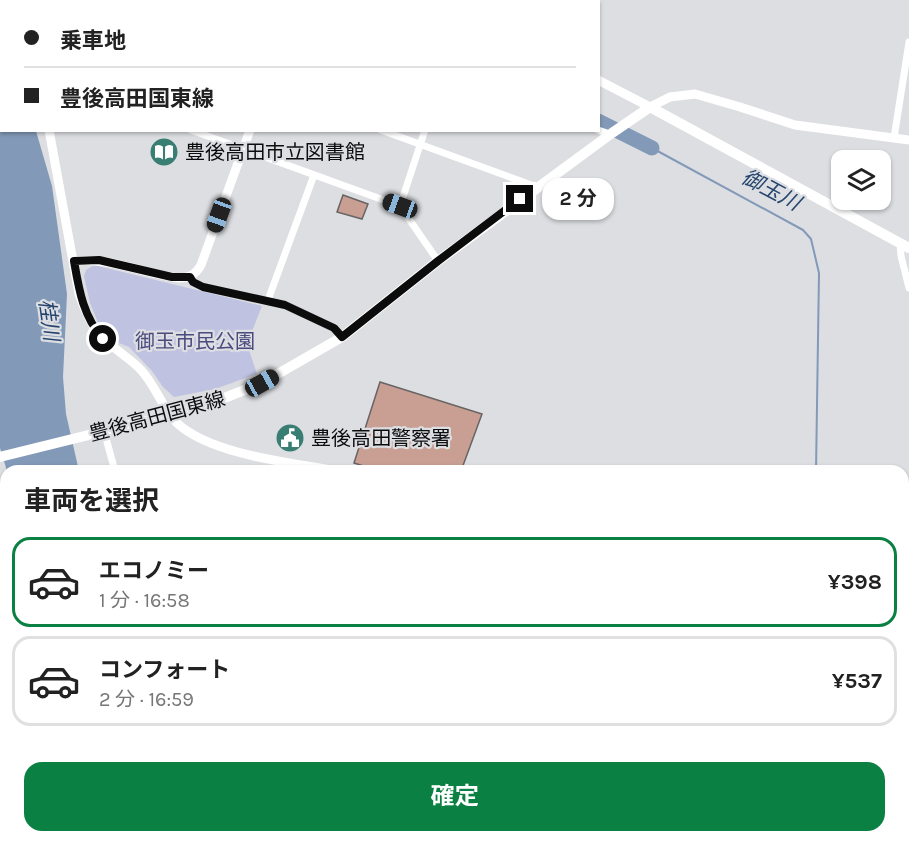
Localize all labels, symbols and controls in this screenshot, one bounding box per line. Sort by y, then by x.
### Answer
text: 乗車地 [60,28,126,54]
text: 豊後高田国東線 [60,86,214,112]
library icon: 豊後高田市立図書館 [148,136,180,168]
place label: 豊後高田市立図書館 [185,141,365,164]
map controls [831,150,891,210]
button: layers [831,150,891,210]
water label: 御玉川 [738,165,806,216]
callout: 2 分 [541,178,613,220]
route end [506,185,533,212]
text: 2 分 [559,187,597,210]
car [380,191,420,221]
car [204,195,234,235]
water label: 桂川 [34,298,64,344]
route start [89,325,116,352]
park label: 御玉市民公園 [135,330,255,353]
car [242,366,282,400]
street label: 豊後高田国東線 [87,387,228,446]
public building icon: 豊後高田警察署 [274,422,306,454]
place label: 豊後高田警察署 [311,427,451,450]
text: 車両を選択 [24,485,159,517]
icon: car [27,555,81,609]
text: エコノミー [99,558,209,584]
text: ¥398 [828,569,882,595]
text: 1 分 · 16:58 [99,589,190,612]
icon: car [27,654,81,708]
text: コンフォート [99,657,230,683]
text: ¥537 [832,668,882,694]
text: 2 分 · 16:59 [99,688,194,711]
button: 確定 [24,762,885,831]

